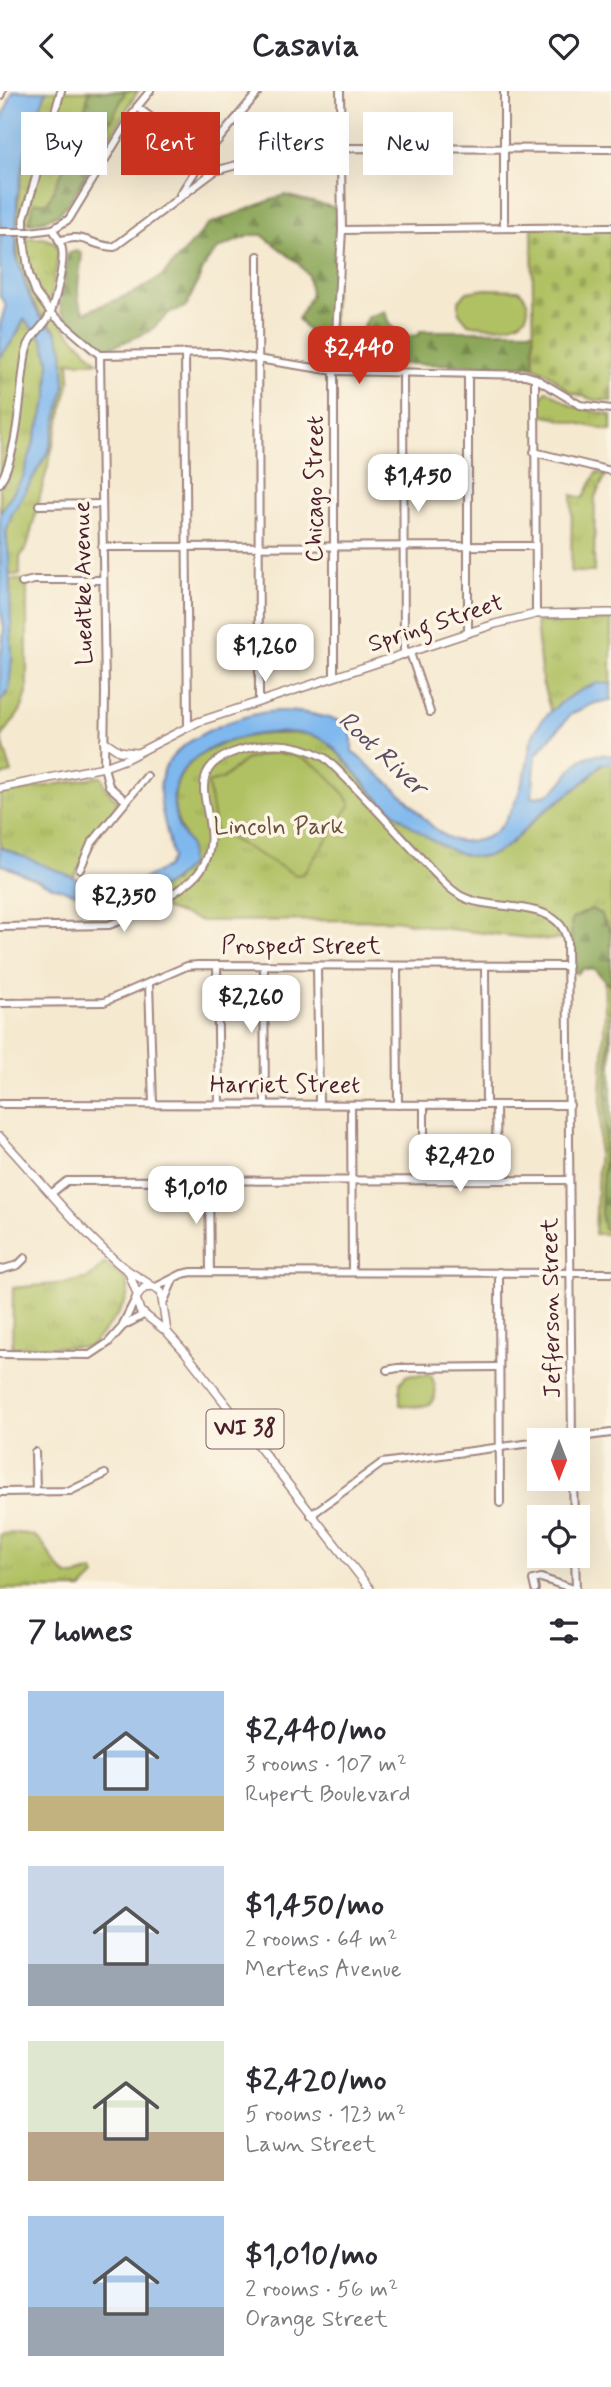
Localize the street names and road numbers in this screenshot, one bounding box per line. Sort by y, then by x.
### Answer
street label: Chicago Street [300,416,331,562]
street label: Luedtke Avenue [67,500,101,665]
street label: Spring Street [365,588,508,663]
street label: Prospect Street [221,931,381,962]
street label: Harriet Street [210,1070,360,1101]
street label: Jefferson Street [535,1217,569,1399]
road number: WI 38 [206,1409,284,1449]

